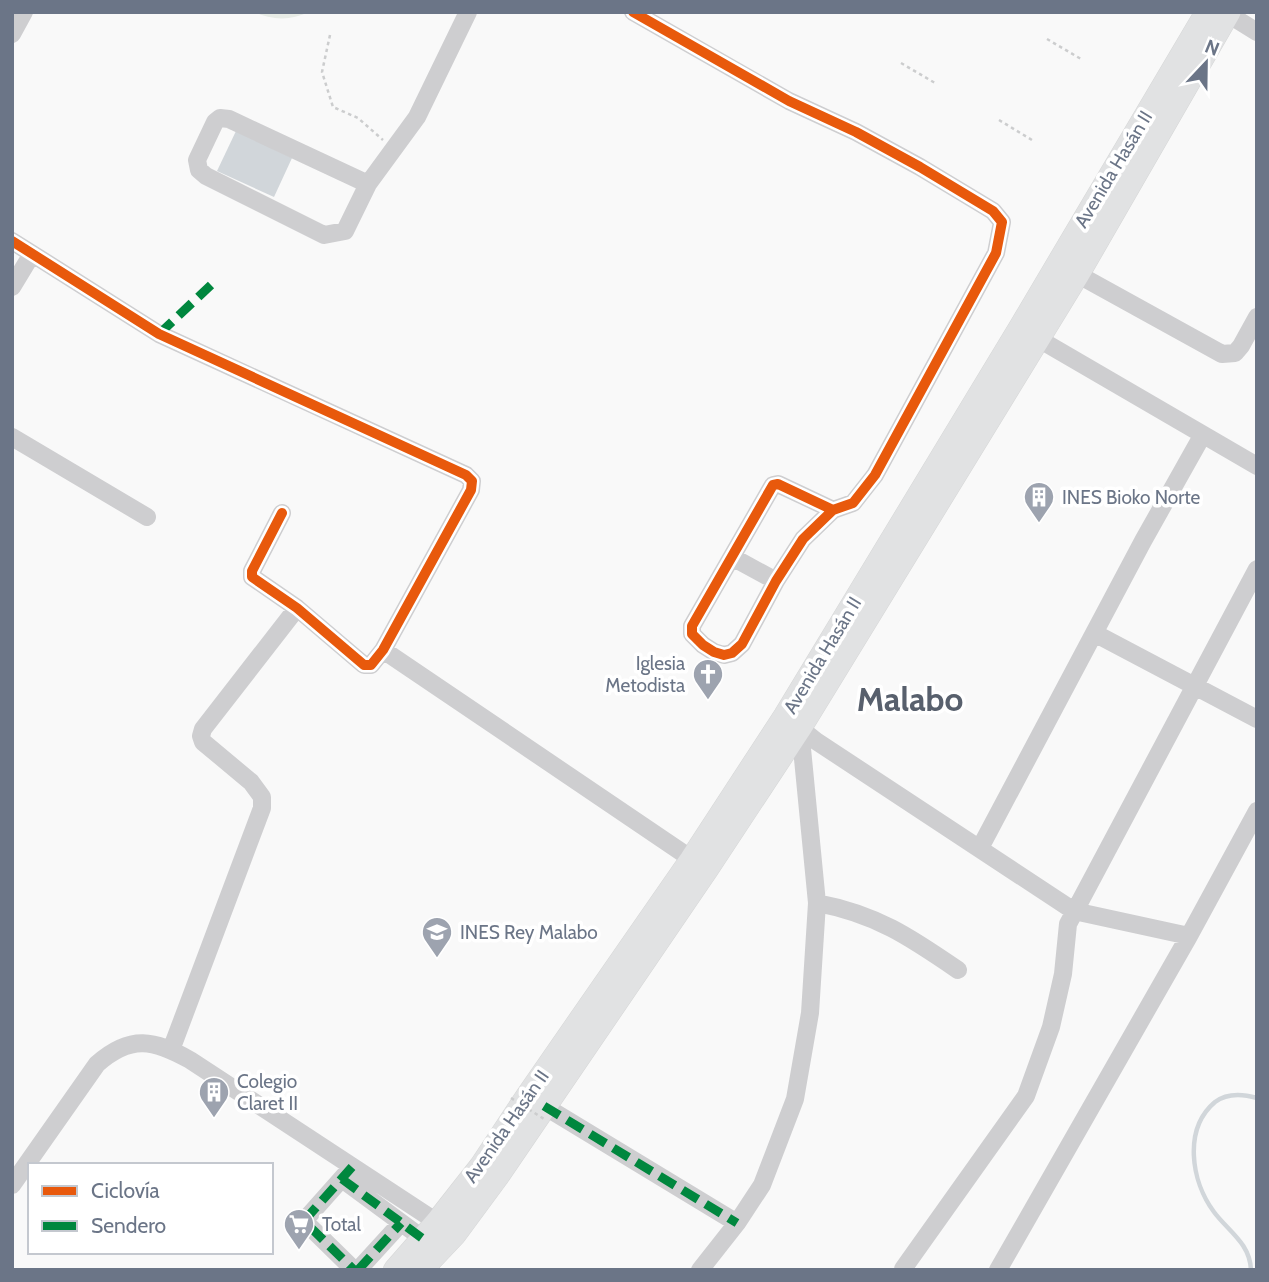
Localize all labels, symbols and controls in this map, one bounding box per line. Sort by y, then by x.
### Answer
north arrow [1171,28,1241,98]
text: N [1202,35,1223,61]
street label: Avenida Hasán II [1069,107,1157,232]
building icon: INES Bioko Norte [1022,480,1056,524]
place label: INES Bioko Norte [1062,486,1201,509]
street label: Avenida Hasán II [778,593,866,718]
place label: Iglesia Metodista [605,652,685,697]
church icon: Iglesia Metodista [691,657,725,701]
district label: Malabo [857,679,963,719]
school or university icon: INES Rey Malabo [420,915,454,959]
place label: INES Rey Malabo [460,921,598,944]
street label: Avenida Hasán II [459,1065,554,1187]
place label: Colegio Claret II [237,1070,298,1115]
building icon: Colegio Claret II [197,1075,231,1119]
legend [28,1163,273,1254]
text: Ciclovía [91,1178,160,1203]
supermarket icon: Total [282,1207,316,1251]
text: Sendero [91,1213,166,1238]
place label: Total [322,1213,361,1236]

